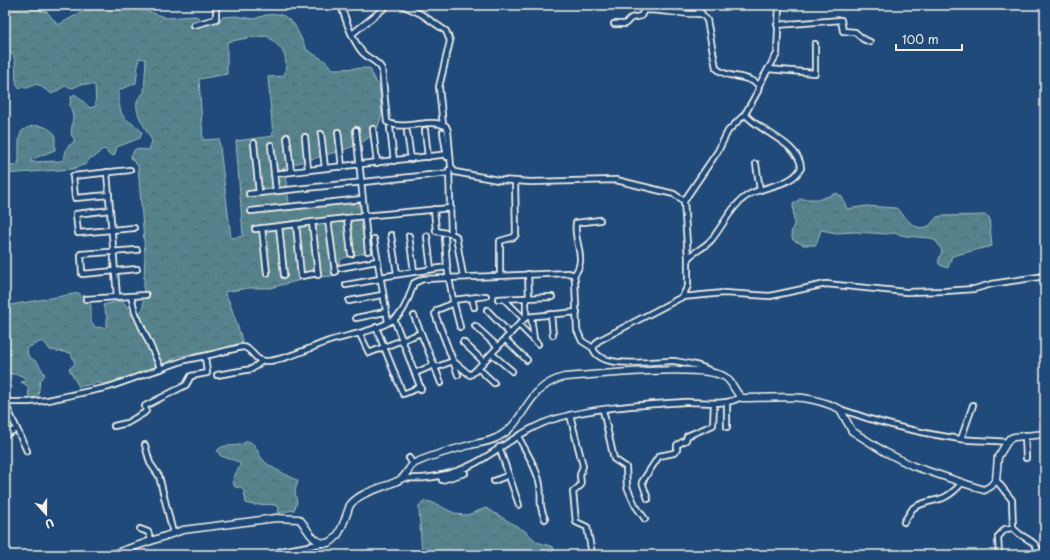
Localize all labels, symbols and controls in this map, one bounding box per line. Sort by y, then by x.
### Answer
scale bar [896,26,962,52]
text: 100 m [902,30,939,48]
north arrow [26,494,66,534]
text: U [43,514,57,533]

